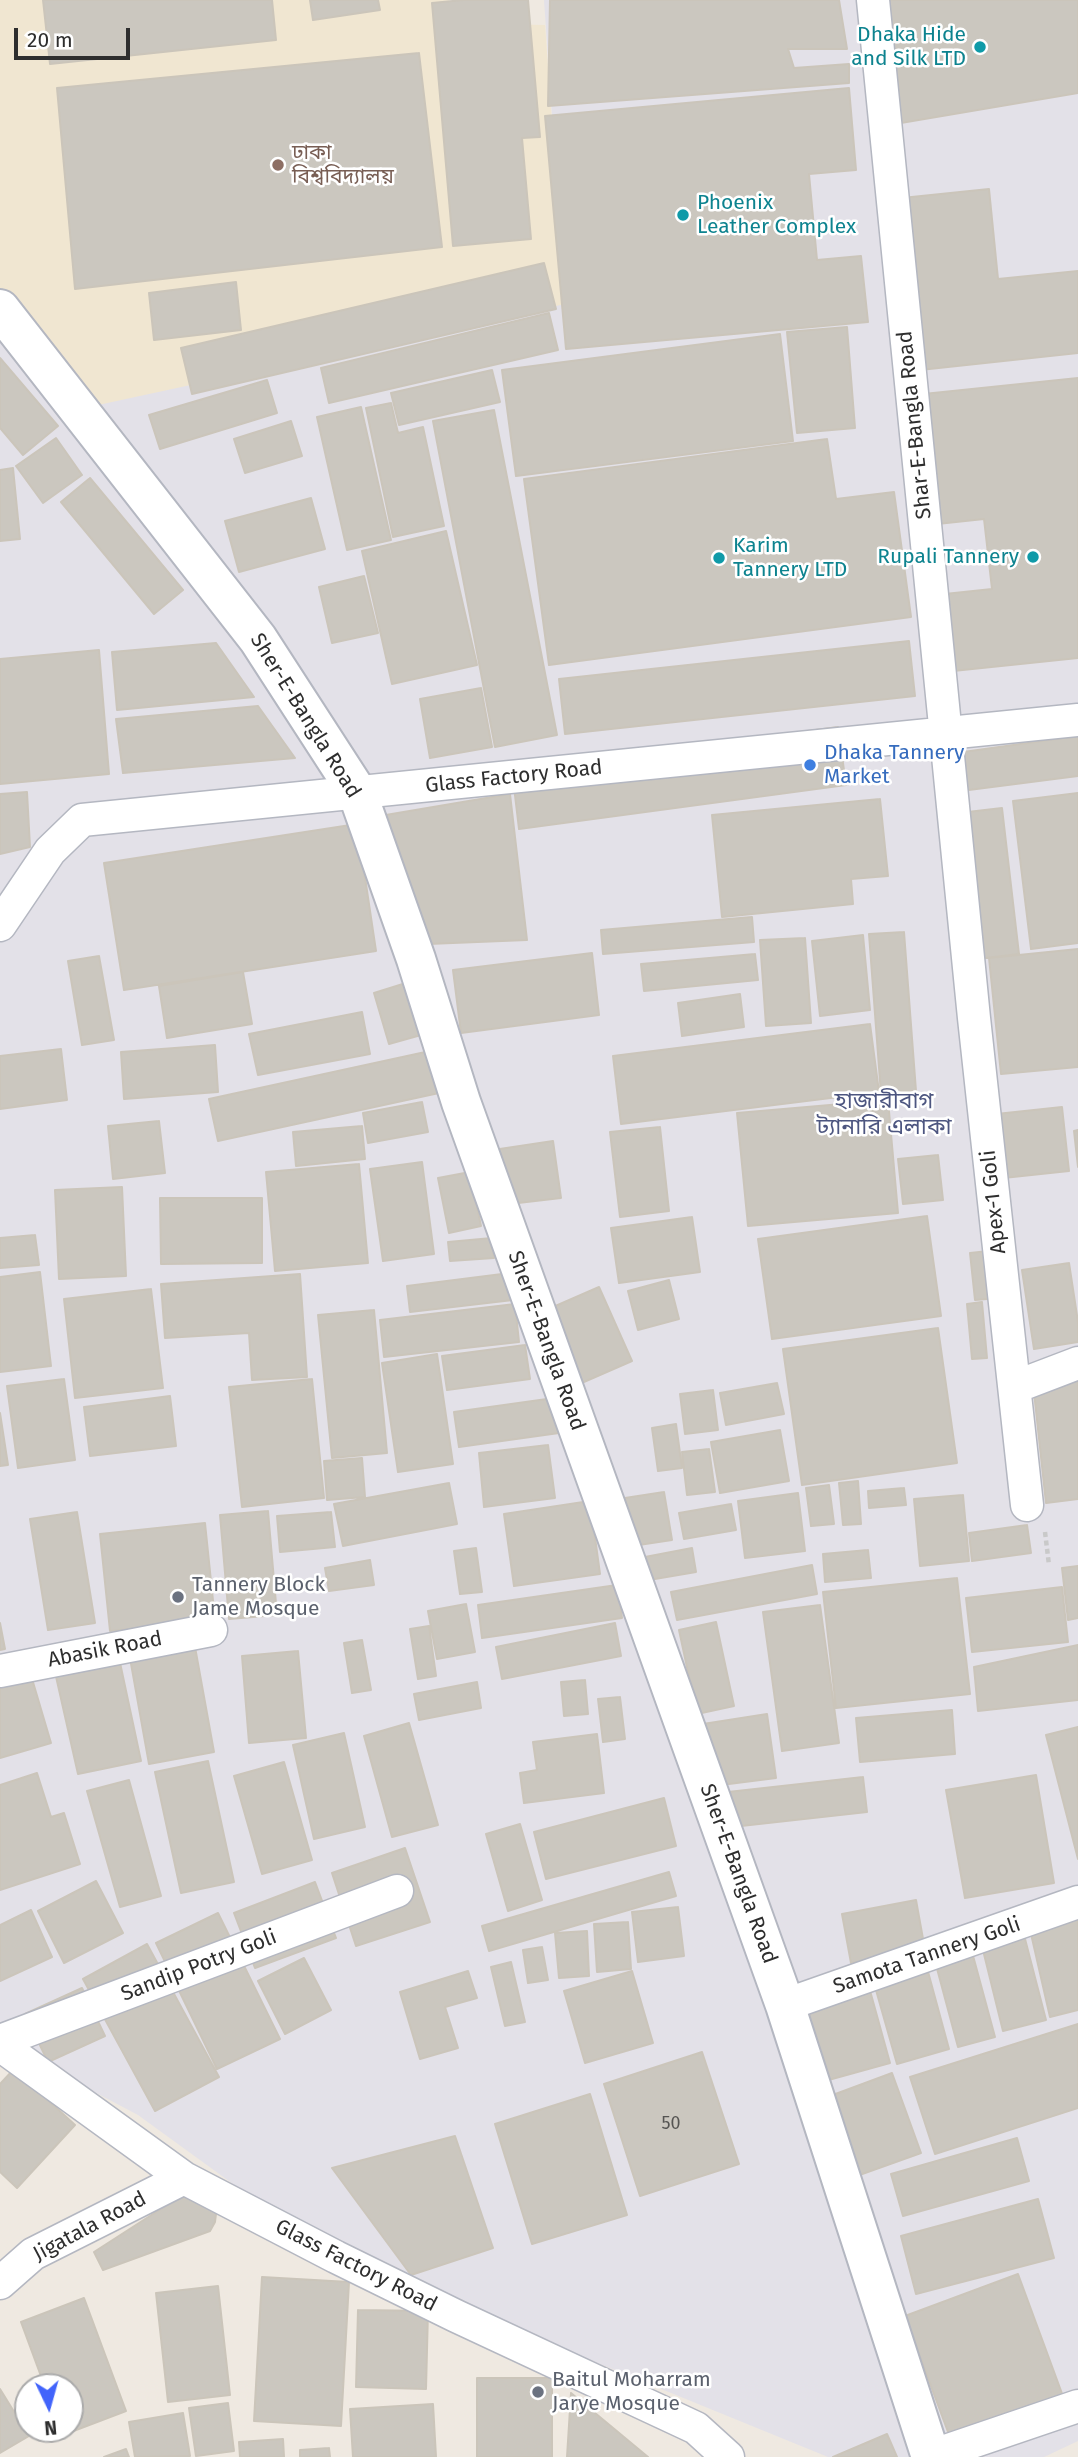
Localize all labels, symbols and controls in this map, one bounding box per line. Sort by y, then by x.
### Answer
scale bar [18,14,133,58]
place label: Dhaka Hide and Silk LTD [851,22,966,72]
text: 20 m [27,27,73,53]
marker: Dhaka Hide and Silk LTD [972,39,988,55]
place label: ঢাকা বিশ্ববিদ্যালয় [292,140,394,190]
marker: ঢাকা বিশ্ববিদ্যালয় [270,157,286,173]
place label: Phoenix Leather Complex [697,190,856,240]
marker: Phoenix Leather Complex [675,207,691,223]
street label: Shar-E-Bangla Road [893,330,937,520]
place label: Karim Tannery LTD [733,533,847,583]
place label: Rupali Tannery [877,544,1019,570]
marker: Rupali Tannery [1025,549,1041,565]
marker: Karim Tannery LTD [711,550,727,566]
street label: Sher-E-Bangla Road [244,629,366,803]
place label: Dhaka Tannery Market [824,740,964,790]
street label: Glass Factory Road [424,755,604,799]
marker: Dhaka Tannery Market [802,757,818,773]
district label: হাজারীবাগ ট্যানারি এলাকা [816,1088,952,1142]
street label: Apex-1 Goli [976,1149,1012,1255]
street label: Sher-E-Bangla Road [502,1248,590,1434]
place label: Tannery Block Jame Mosque [192,1572,325,1622]
marker: Tannery Block Jame Mosque [170,1589,186,1605]
street label: Abasik Road [46,1627,164,1673]
street label: Sher-E-Bangla Road [694,1781,782,1967]
street label: Samota Tannery Goli [830,1912,1024,2000]
street label: Sandip Potry Goli [118,1925,280,2007]
house number: 50 [661,2113,681,2135]
street label: Jigatala Road [29,2187,151,2267]
street label: Glass Factory Road [271,2214,441,2318]
place label: Baitul Moharram Jarye Mosque [552,2367,711,2417]
north arrow [14,2373,84,2443]
marker: Baitul Moharram Jarye Mosque [530,2384,546,2400]
text: N [43,2415,58,2439]

